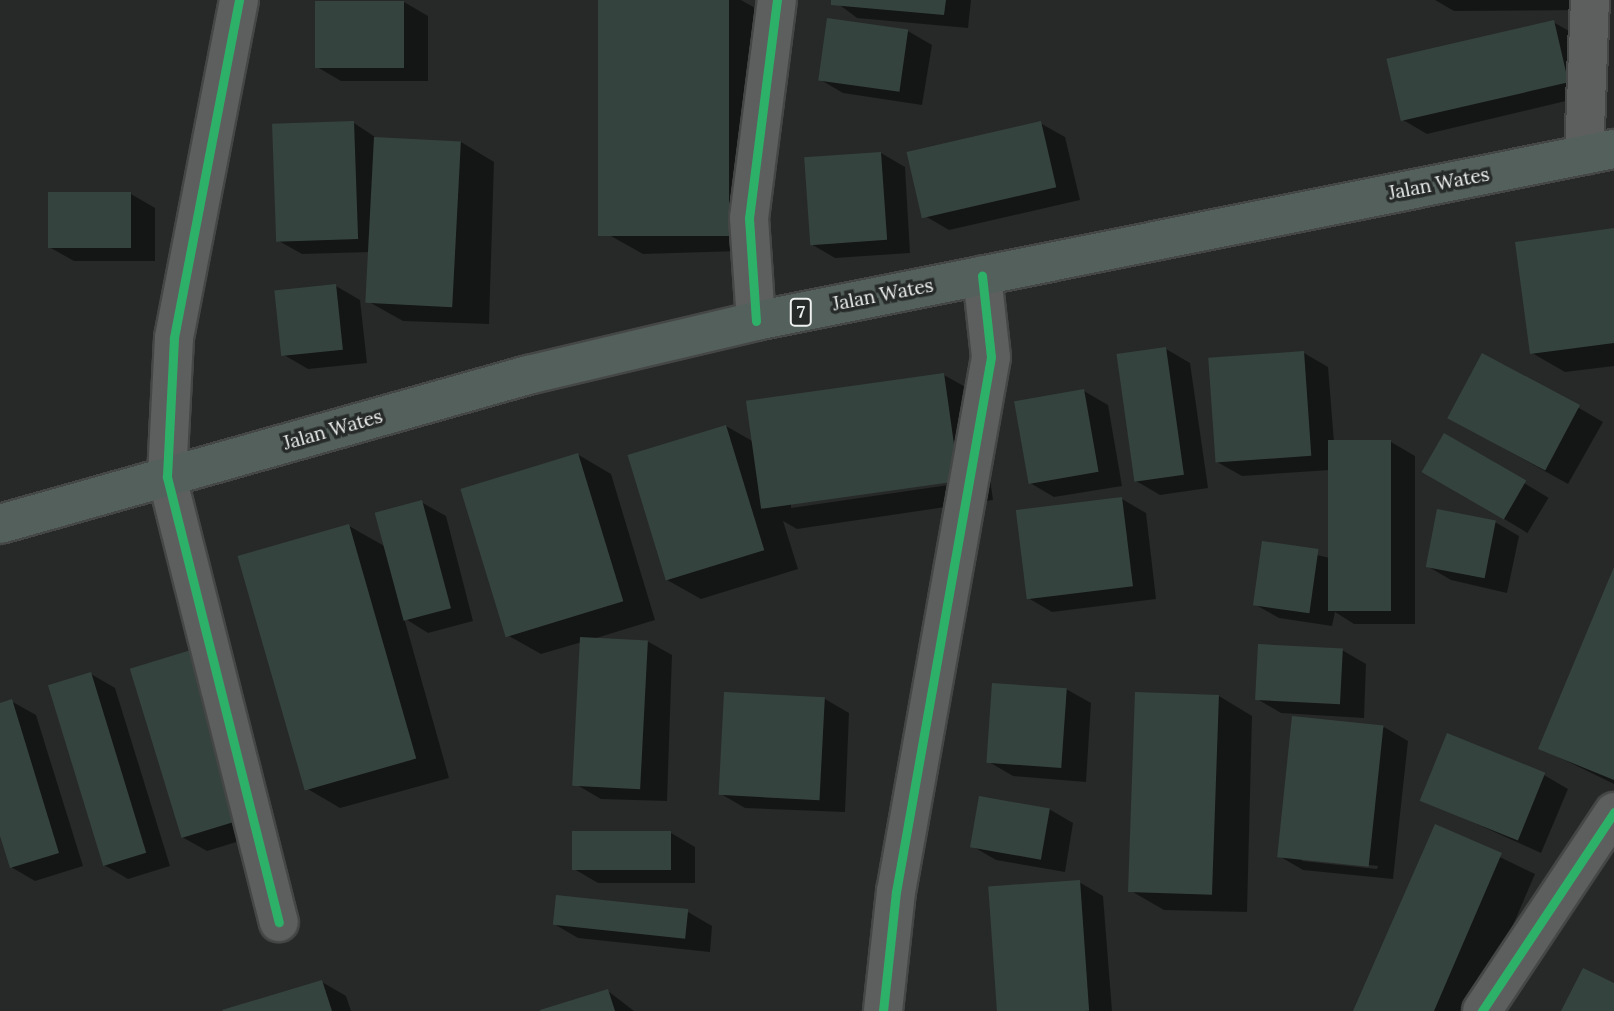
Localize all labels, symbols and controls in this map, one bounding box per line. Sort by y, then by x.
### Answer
street label: Jalan Wates [1387,163,1491,205]
street label: Jalan Wates [831,274,935,316]
road number: 7 [789,298,813,326]
street label: Jalan Wates [281,405,385,455]

